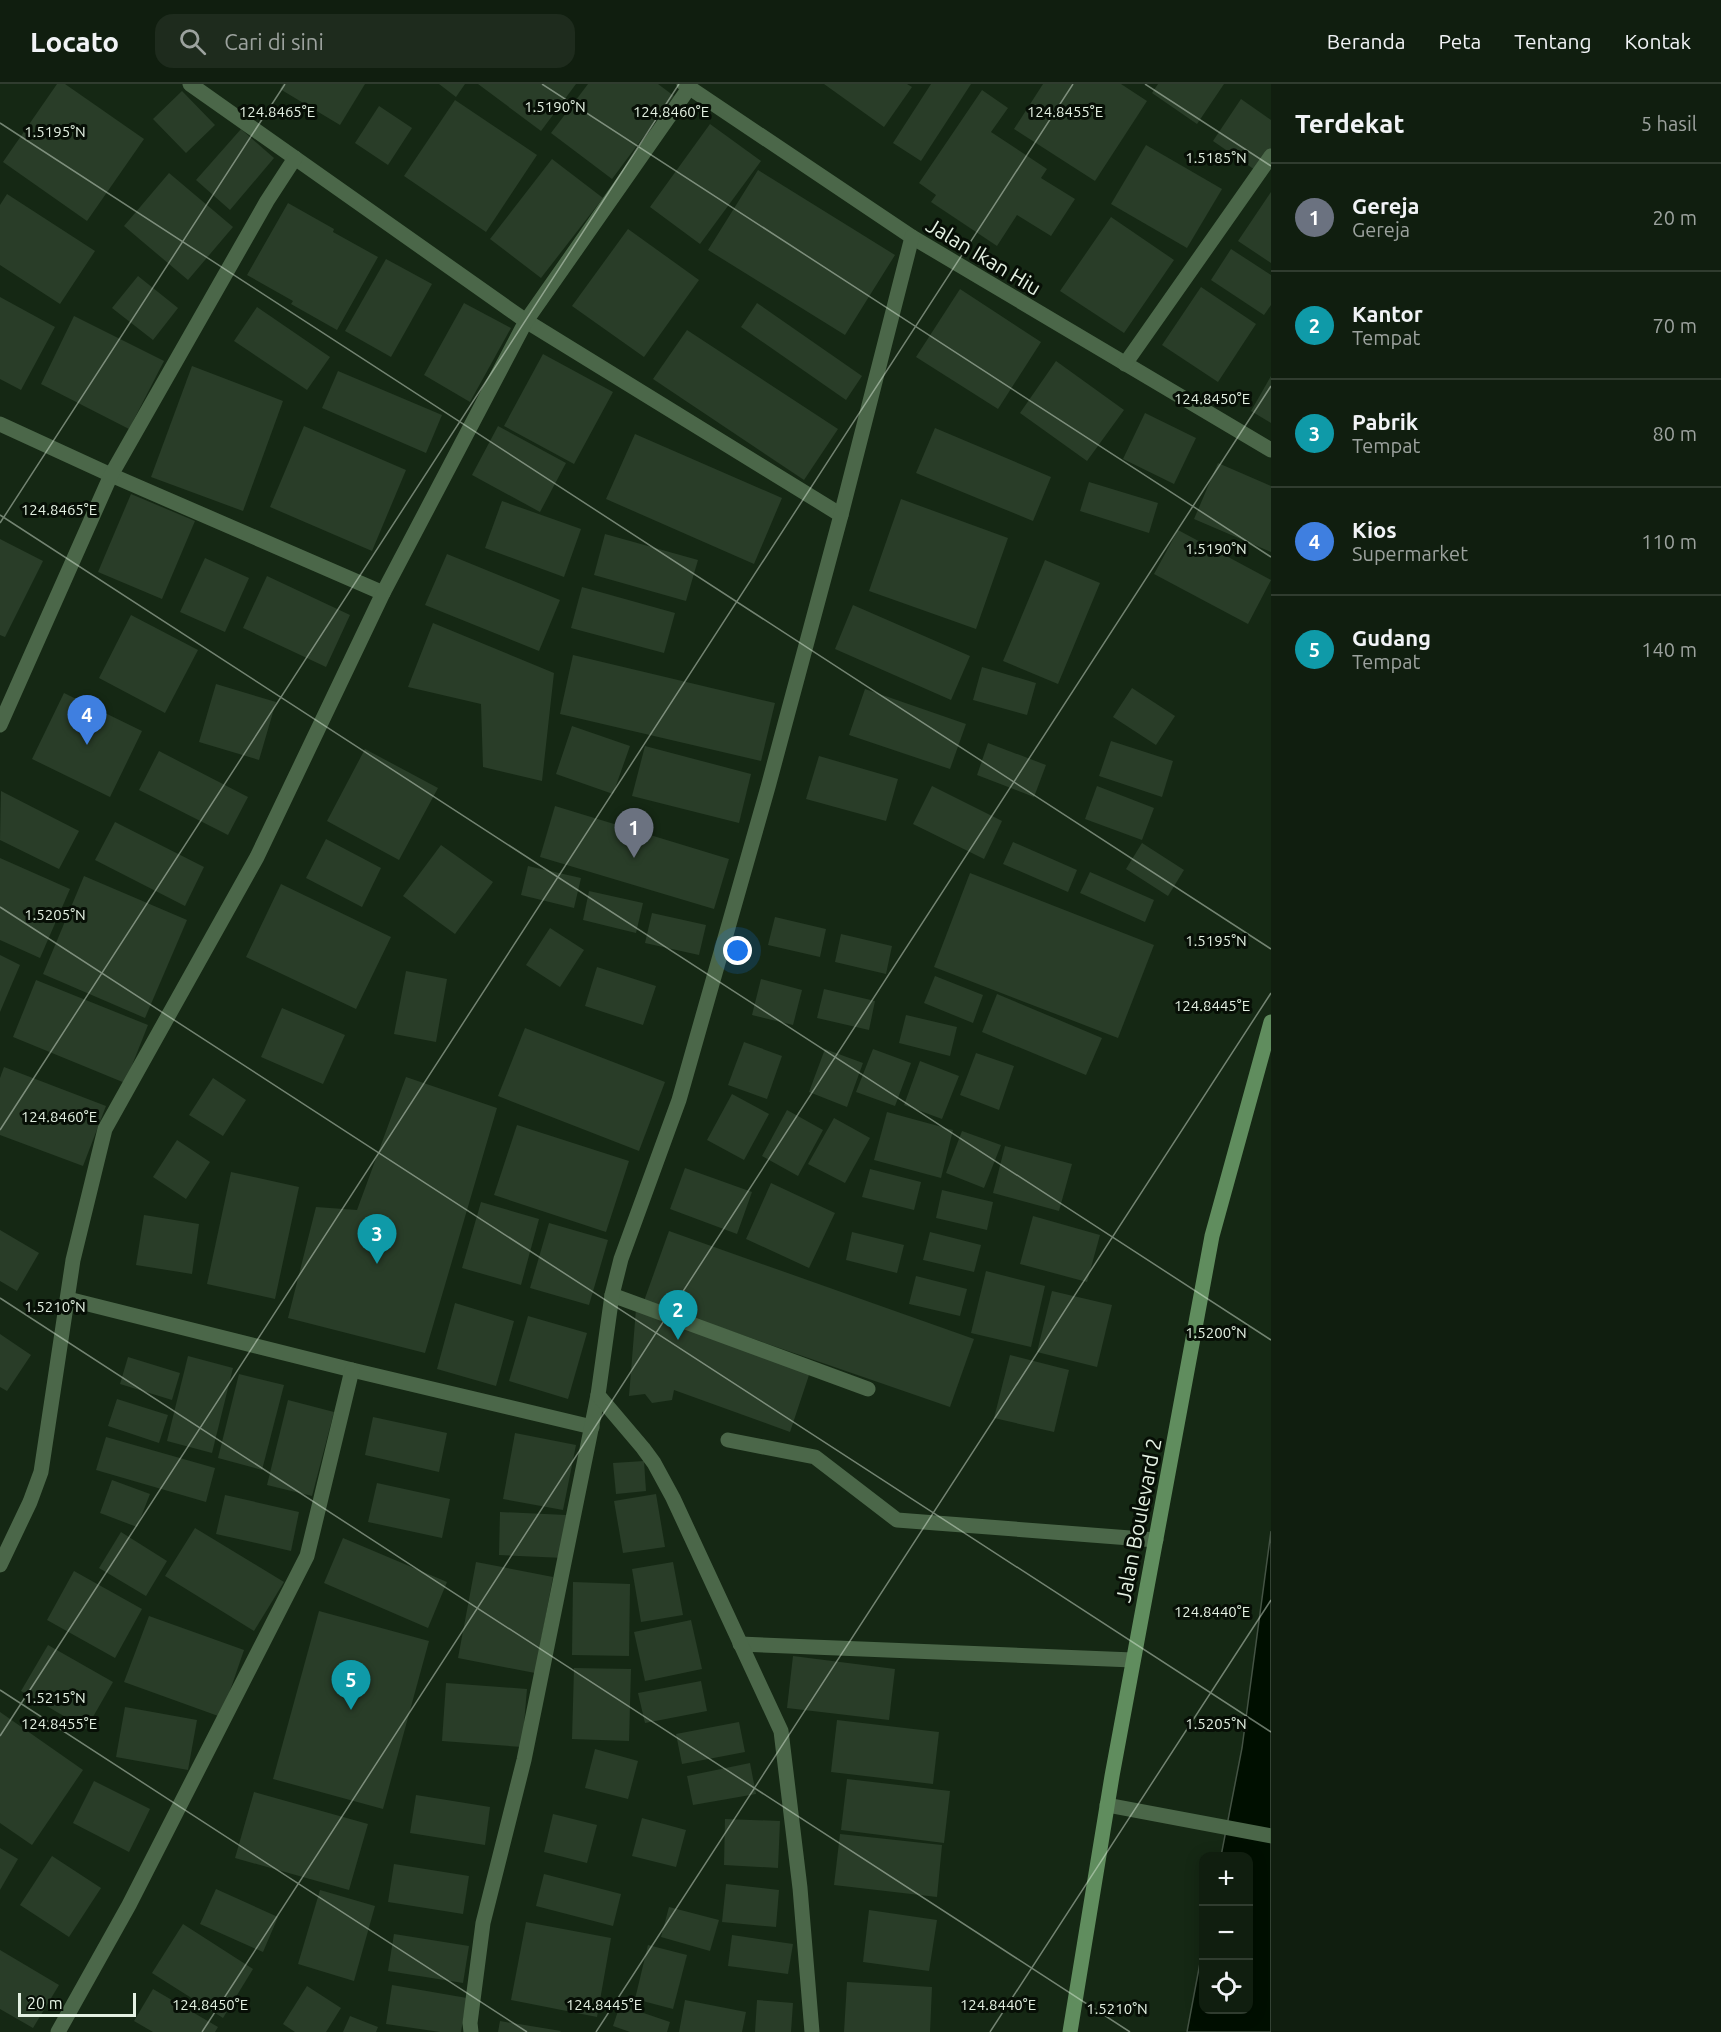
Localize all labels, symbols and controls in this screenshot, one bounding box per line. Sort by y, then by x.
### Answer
search box [155,14,575,68]
icon: search [176,25,209,58]
text: Locato [30,26,119,57]
text: Cari di sini [224,29,324,54]
text: Beranda [1327,29,1406,53]
text: Peta [1439,29,1481,53]
text: Tentang [1514,29,1592,53]
text: Kontak [1625,29,1691,53]
text: 1.5190°N [524,98,586,115]
text: 124.8465°E [239,103,315,120]
text: 124.8460°E [633,103,709,120]
text: 124.8455°E [1027,103,1103,120]
text: Terdekat [1295,109,1405,138]
text: 5 hasil [1641,112,1697,135]
text: 1.5195°N [24,123,86,140]
text: 1.5185°N [1185,149,1247,166]
text: Gereja [1352,193,1420,218]
text: 1 [1309,206,1320,229]
text: 20 m [1653,206,1697,229]
street label: Jalan Ikan Hiu [922,212,1046,300]
text: Gereja [1352,218,1410,241]
text: Kantor [1352,301,1423,326]
text: 2 [1309,314,1320,337]
text: 70 m [1653,314,1697,337]
text: Tempat [1352,326,1420,349]
text: 124.8450°E [1174,390,1250,407]
text: Pabrik [1352,409,1418,434]
text: 3 [1309,422,1320,445]
text: 80 m [1653,422,1697,445]
text: Tempat [1352,434,1420,457]
text: 124.8465°E [21,501,97,518]
text: Kios [1352,517,1397,542]
text: 4 [1309,530,1320,553]
text: 110 m [1641,530,1697,553]
text: 1.5190°N [1185,540,1247,557]
text: Supermarket [1352,542,1468,565]
text: Gudang [1352,625,1431,650]
text: 5 [1309,638,1320,661]
text: 140 m [1641,638,1697,661]
text: Tempat [1352,650,1420,673]
pin: 4 [68,696,106,745]
pin: 1 [614,808,654,858]
text: 1.5205°N [24,906,86,923]
text: 1.5195°N [1185,932,1247,949]
your location [723,936,752,965]
text: 124.8445°E [1174,997,1250,1014]
text: 124.8460°E [21,1108,97,1125]
pin: 3 [358,1214,397,1264]
pin: 2 [658,1290,698,1340]
text: 1.5210°N [24,1298,86,1315]
text: 1.5200°N [1185,1324,1247,1341]
street label: Jalan Boulevard 2 [1110,1436,1166,1604]
text: 124.8440°E [1174,1603,1250,1620]
pin: 5 [332,1660,370,1710]
text: 1.5215°N [24,1689,86,1706]
text: 124.8455°E [21,1715,97,1732]
text: 1.5205°N [1185,1715,1247,1732]
map controls [1199,1852,1253,2014]
button: + [1199,1852,1253,1906]
button: − [1199,1906,1253,1960]
button: locate [1199,1960,1253,2014]
scale bar [18,1990,136,2018]
text: 20 m [27,1994,63,2012]
text: 124.8450°E [172,1996,248,2013]
text: 124.8445°E [566,1996,642,2013]
text: 124.8440°E [960,1996,1036,2013]
text: 1.5210°N [1086,2000,1148,2017]

